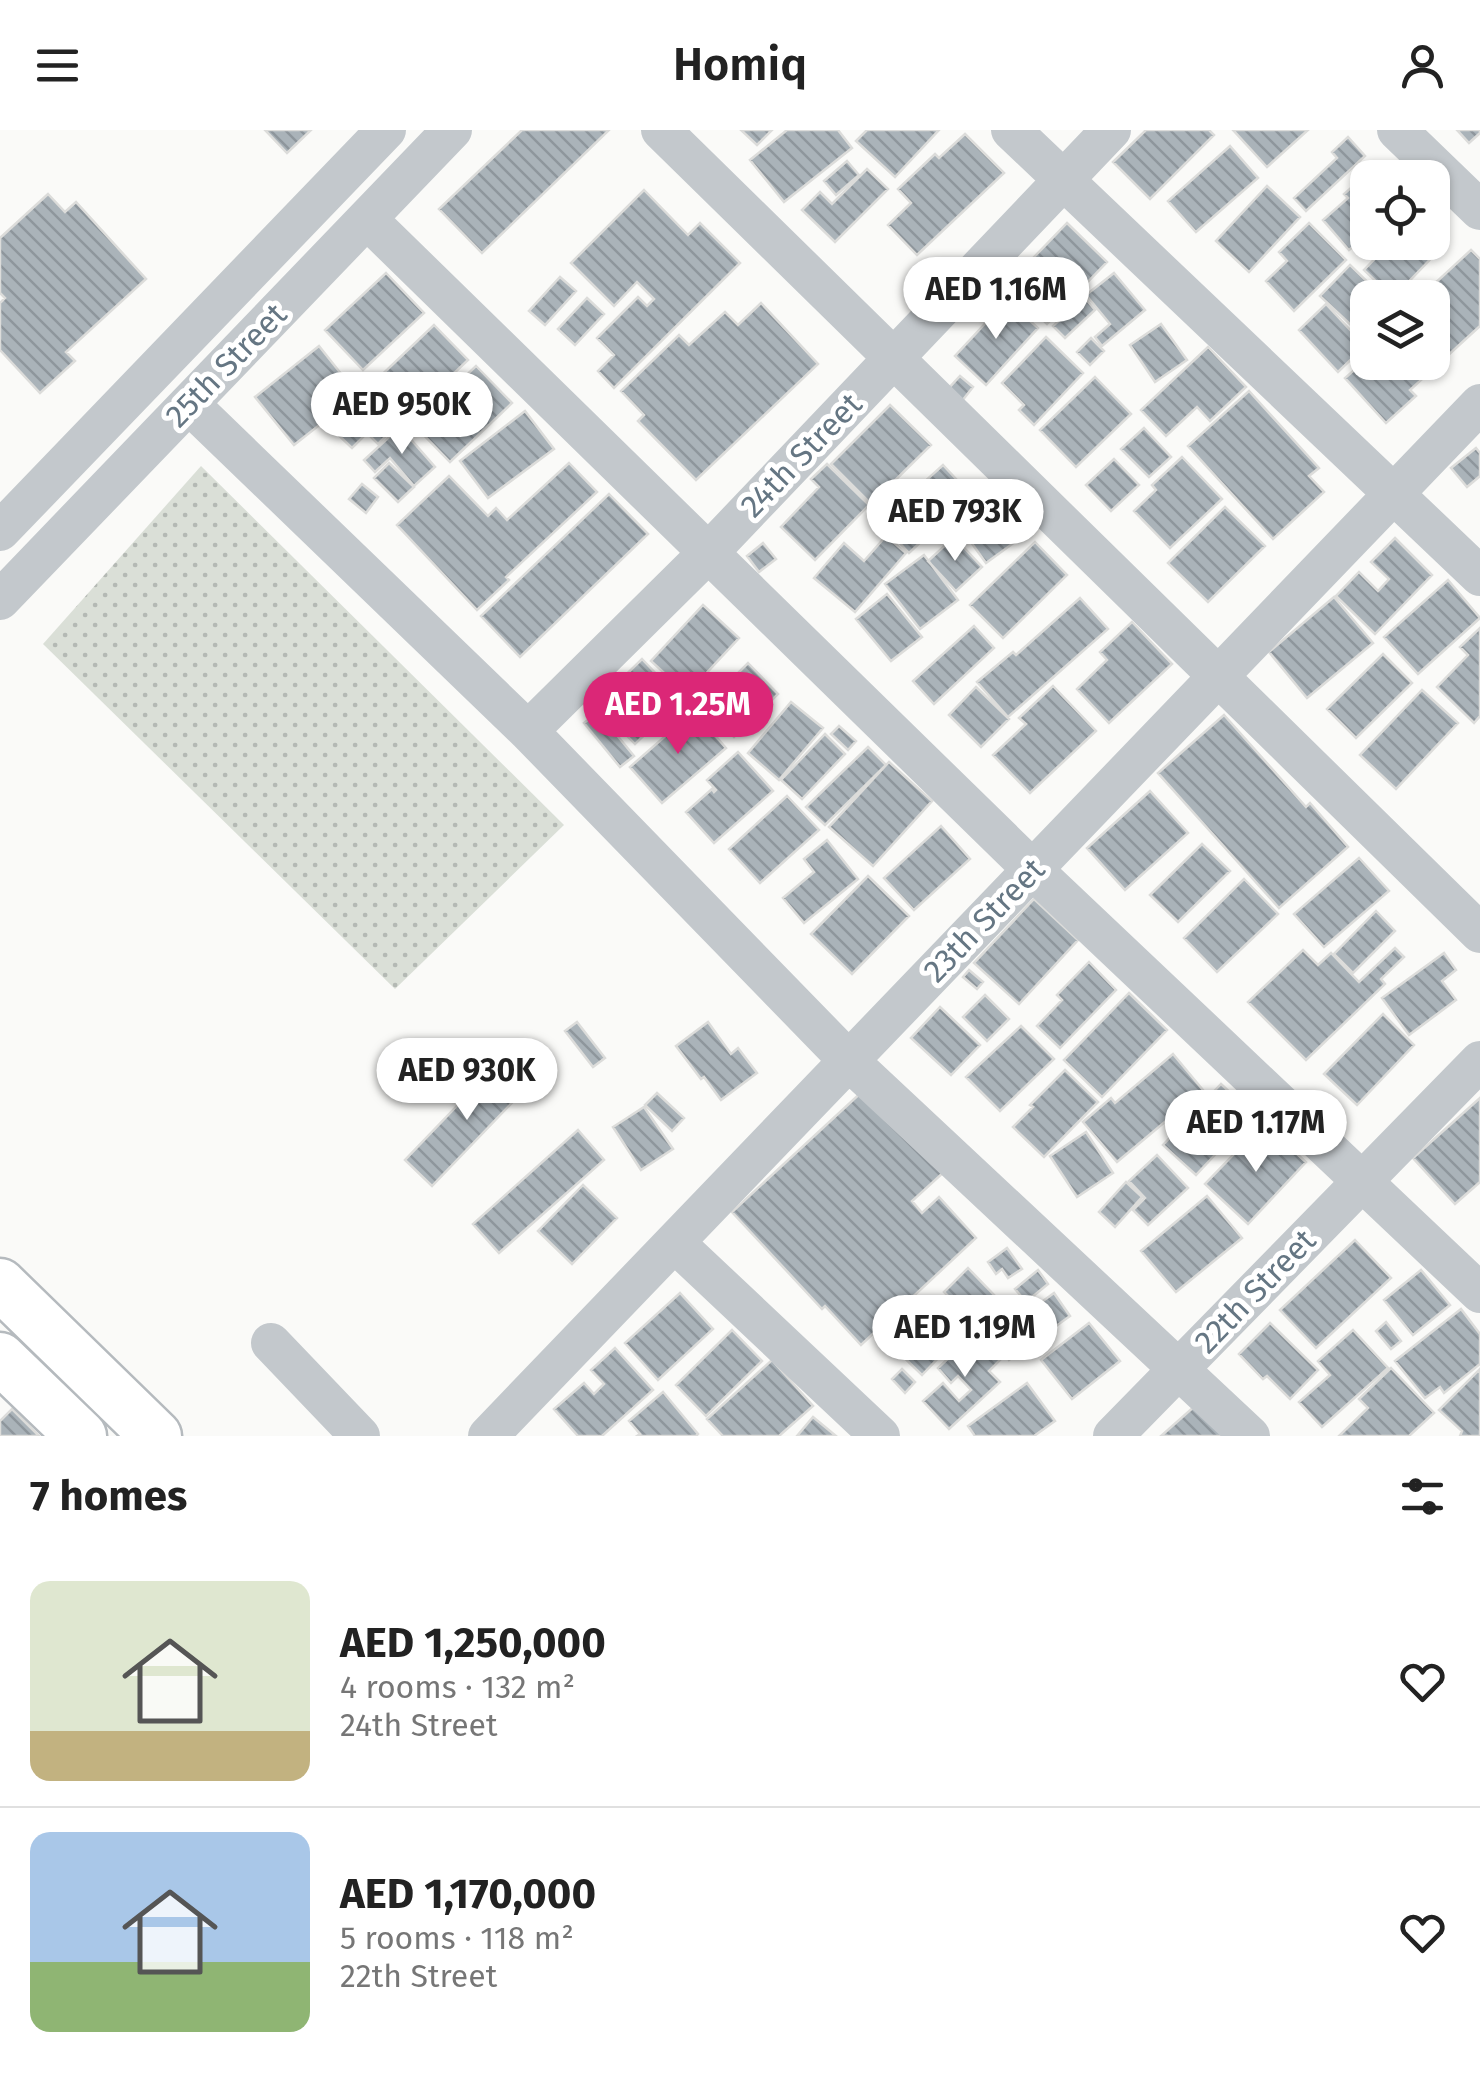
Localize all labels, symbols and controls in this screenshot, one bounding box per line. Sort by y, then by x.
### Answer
icon: menu [30,38,85,93]
text: Homiq [673,38,807,92]
icon: person [1395,38,1450,93]
map controls [1350,160,1450,380]
button: locate [1350,160,1450,260]
pin: AED 1.16M [882,257,1110,342]
text: AED 1.16M [925,270,1067,308]
button: layers [1350,280,1450,380]
street label: 25th Street [158,295,295,435]
pin: AED 950K [299,372,505,457]
text: AED 950K [333,385,471,423]
street label: 24th Street [733,385,870,525]
pin: AED 793K [852,479,1058,564]
text: AED 793K [889,492,1021,530]
pin: AED 1.25M [564,672,792,757]
text: AED 1.25M [605,685,751,723]
street label: 23th Street [916,850,1053,990]
pin: AED 930K [364,1038,570,1123]
text: AED 930K [398,1051,536,1089]
pin: AED 1.17M [1142,1090,1370,1175]
text: AED 1.17M [1187,1103,1325,1141]
street label: 22th Street [1187,1221,1324,1361]
pin: AED 1.19M [851,1295,1079,1380]
text: AED 1.19M [894,1308,1036,1346]
icon: filters [1395,1469,1450,1524]
text: 7 homes [30,1471,187,1521]
text: AED 1,250,000 [340,1618,606,1668]
icon: home [110,1621,230,1741]
icon: heart [1395,1654,1450,1709]
text: 4 rooms · 132 m² [340,1668,575,1706]
text: 24th Street [340,1706,498,1744]
text: AED 1,170,000 [340,1869,596,1919]
icon: home [110,1872,230,1992]
icon: heart [1395,1905,1450,1960]
text: 5 rooms · 118 m² [340,1919,574,1957]
text: 22th Street [340,1957,497,1995]

